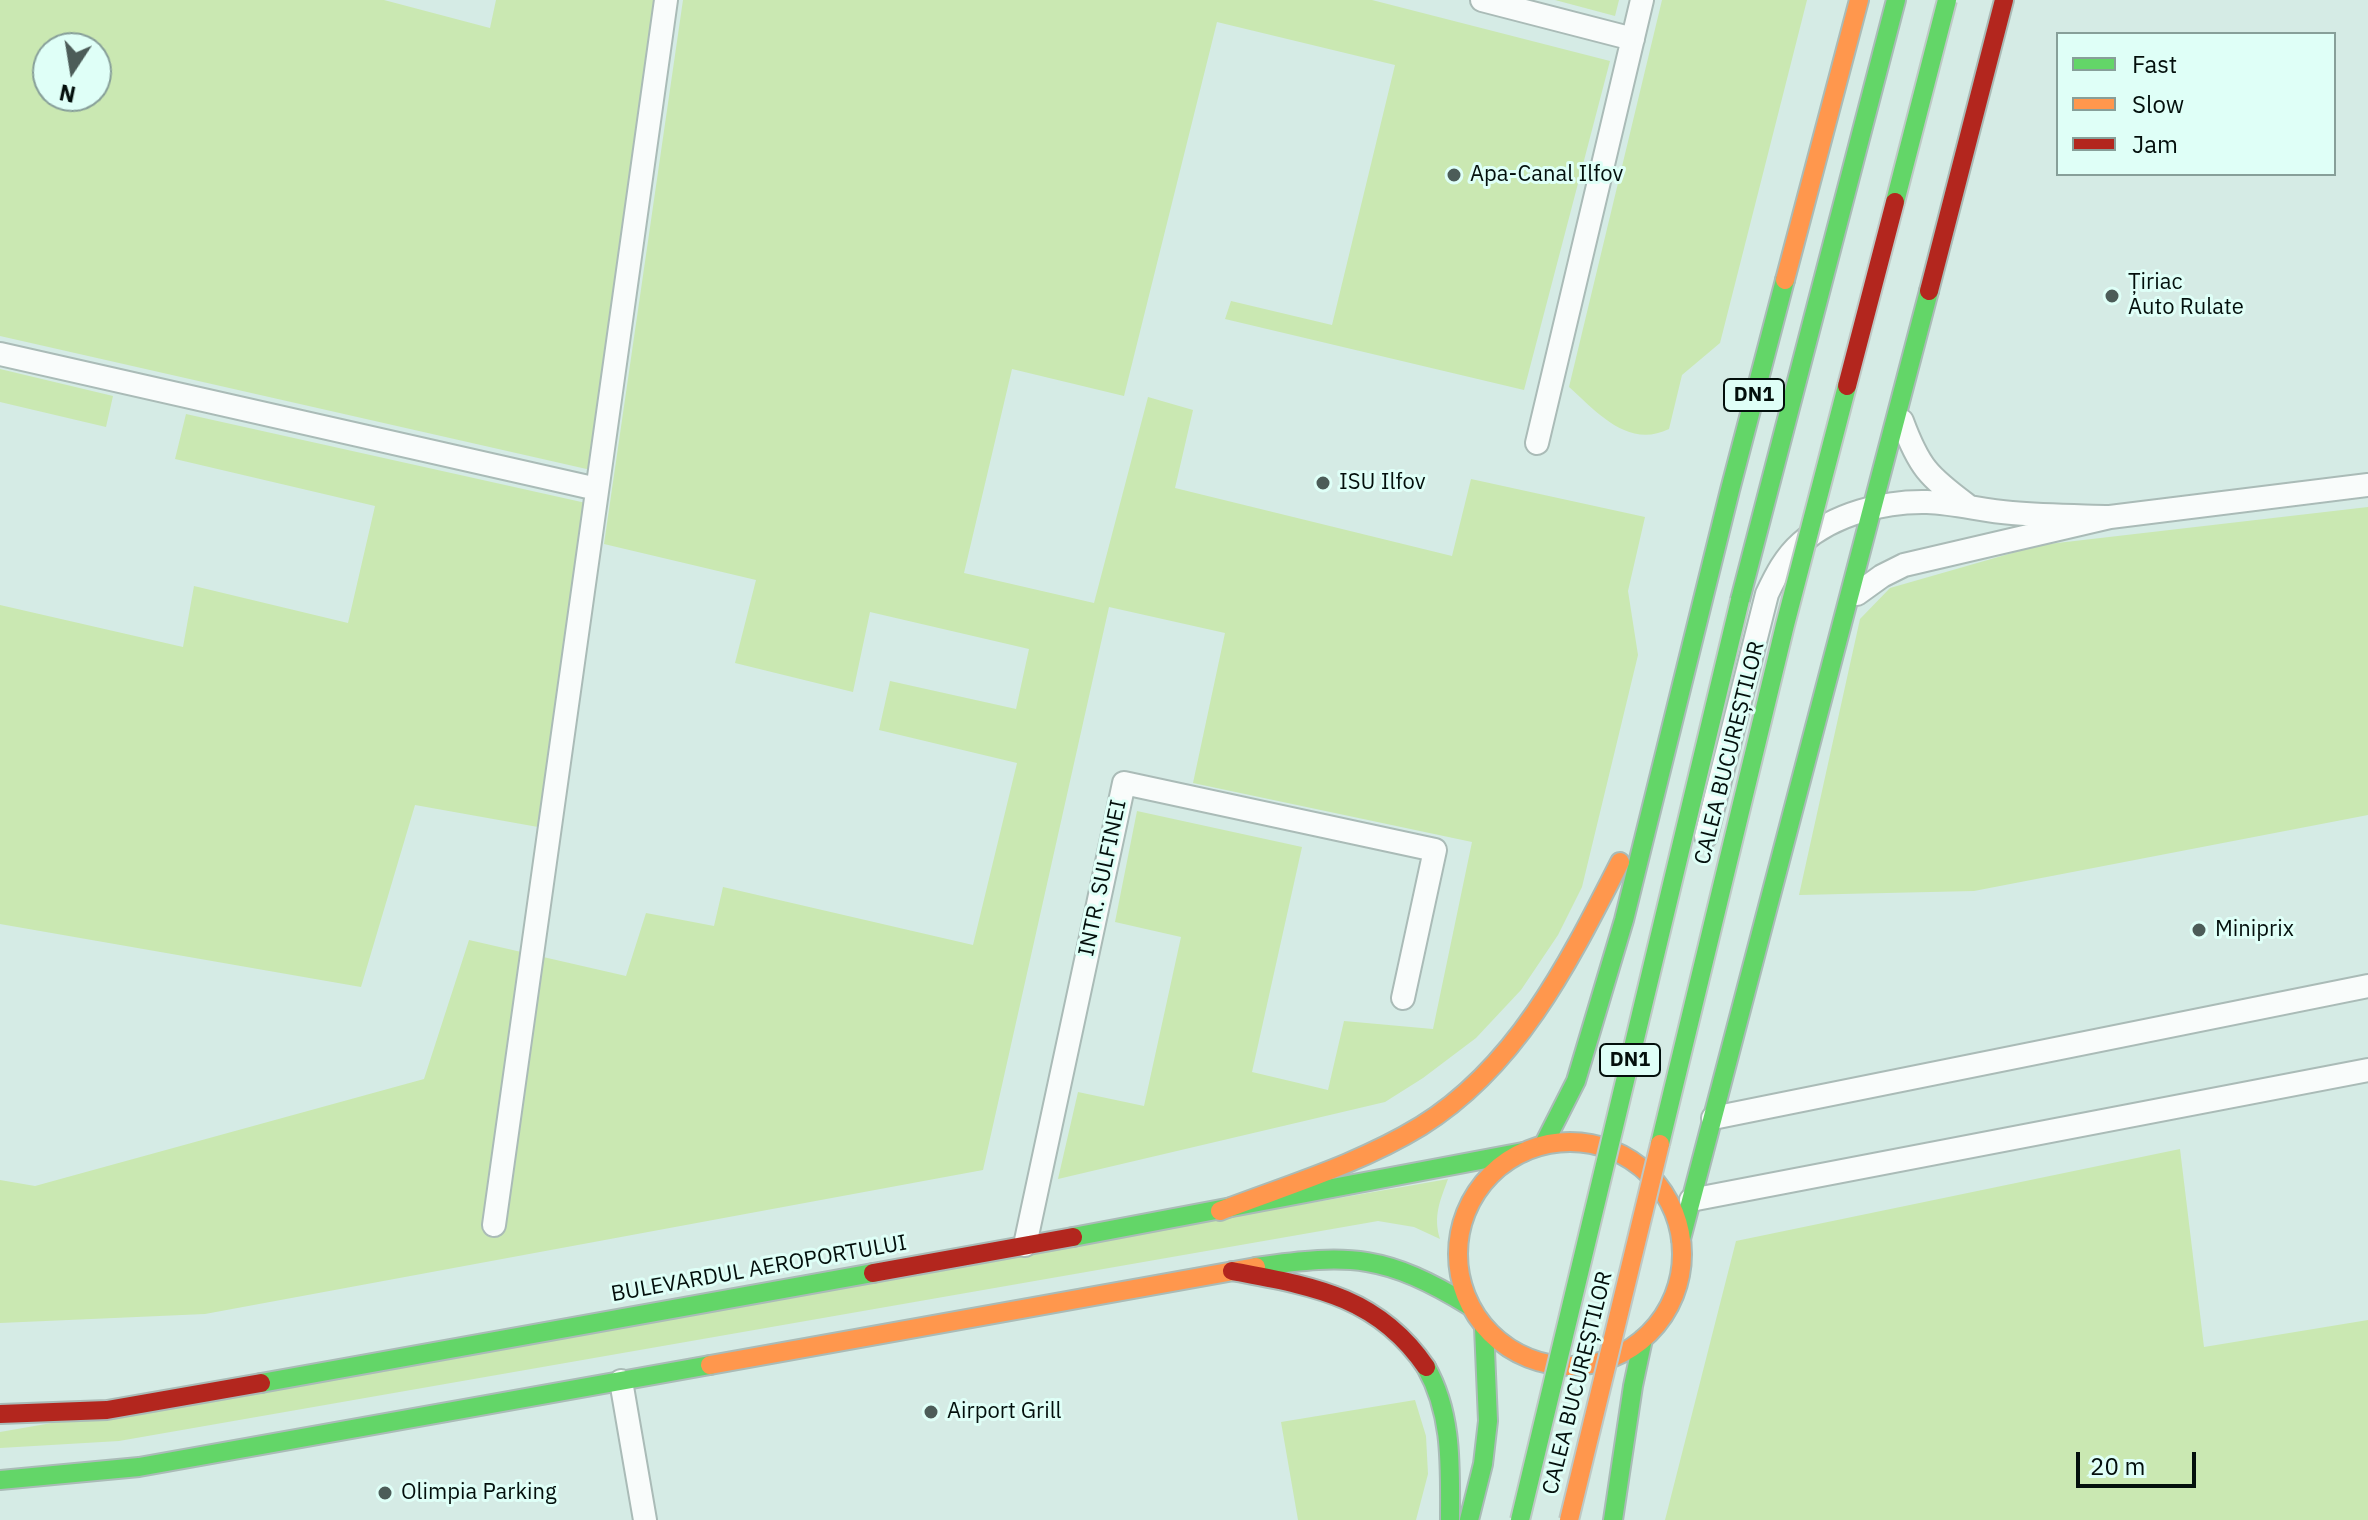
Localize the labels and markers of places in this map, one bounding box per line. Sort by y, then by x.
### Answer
place label: Apa-Canal Ilfov [1470,162,1623,188]
marker: Apa-Canal Ilfov [1445,166,1463,184]
place label: Țiriac Auto Rulate [2128,270,2244,322]
marker: Țiriac Auto Rulate [2103,287,2121,305]
place label: ISU Ilfov [1339,470,1425,496]
marker: ISU Ilfov [1314,474,1332,492]
place label: Miniprix [2215,917,2294,943]
marker: Miniprix [2190,921,2208,939]
place label: Airport Grill [947,1399,1062,1425]
marker: Airport Grill [922,1403,940,1421]
place label: Olimpia Parking [401,1480,557,1506]
marker: Olimpia Parking [376,1484,394,1502]

